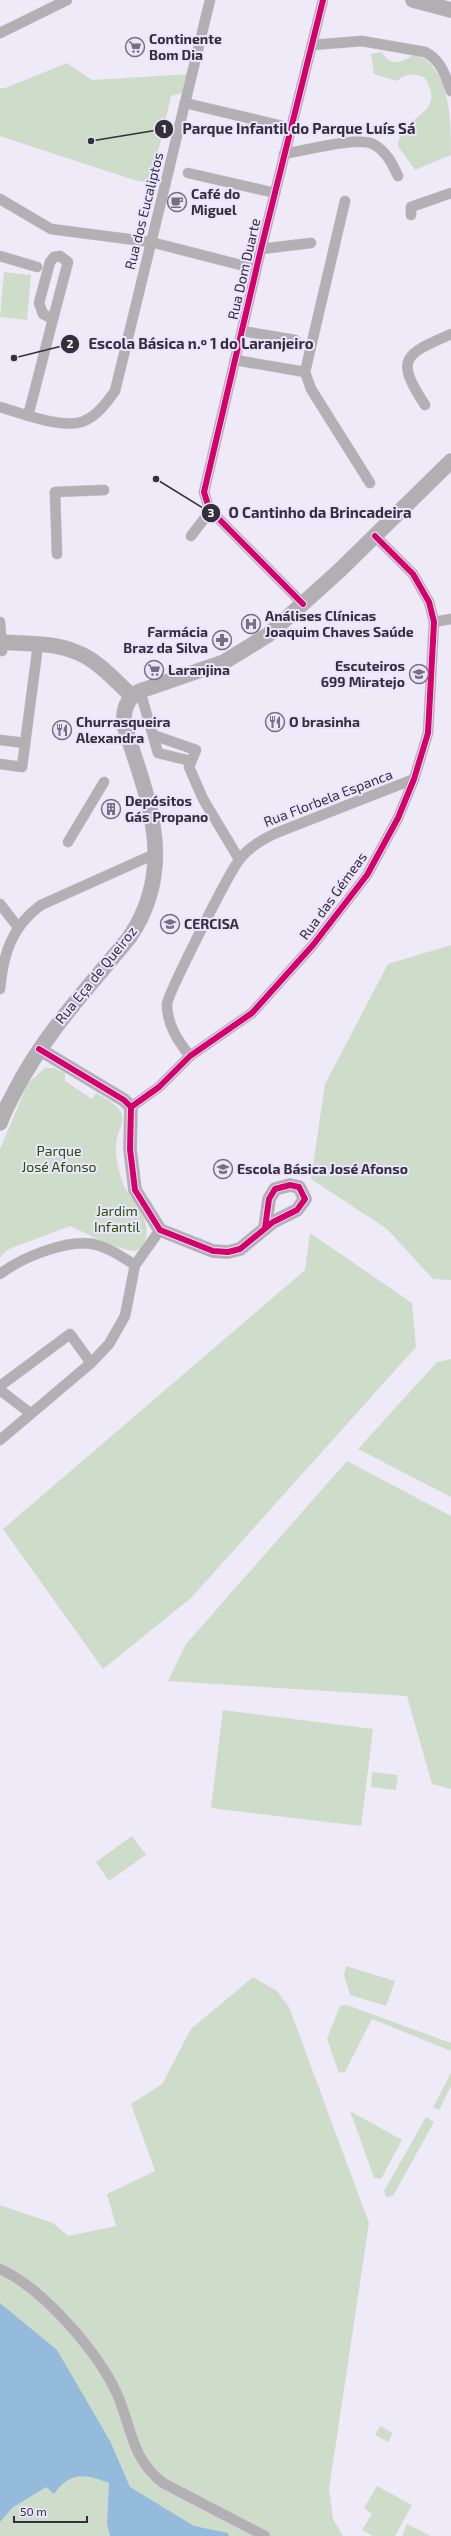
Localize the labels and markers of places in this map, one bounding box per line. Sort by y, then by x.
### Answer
place label: Continente Bom Dia [149,30,222,63]
supermarket icon: Continente Bom Dia [124,36,146,58]
callout: Parque Infantil do Parque Luís Sá [154,115,423,142]
place label: Café do Miguel [191,185,240,218]
cafe icon: Café do Miguel [166,191,188,213]
callout: Escola Básica n.º 1 do Laranjeiro [60,330,321,357]
callout: O Cantinho da Brincadeira [201,499,420,526]
place label: Análises Clínicas Joaquim Chaves Saúde [265,607,414,640]
hospital icon: Análises Clínicas Joaquim Chaves Saúde [240,613,262,635]
place label: Farmácia Braz da Silva [123,623,208,656]
pharmacy icon: Farmácia Braz da Silva [211,629,233,651]
place label: Escuteiros 699 Miratejo [321,657,405,690]
supermarket icon: Laranjina [143,659,165,681]
place label: Laranjina [168,661,230,678]
school or university icon: Escuteiros 699 Miratejo [408,663,430,685]
restaurant icon: O brasinha [264,711,286,733]
place label: Churrasqueira Alexandra [76,713,171,746]
place label: O brasinha [289,713,360,730]
restaurant icon: Churrasqueira Alexandra [51,719,73,741]
place label: Depósitos Gás Propano [125,792,208,825]
building icon: Depósitos Gás Propano [100,798,122,820]
school or university icon: CERCISA [159,913,181,935]
place label: CERCISA [184,915,240,932]
school or university icon: Escola Básica José Afonso [212,1158,234,1180]
place label: Escola Básica José Afonso [237,1160,408,1177]

